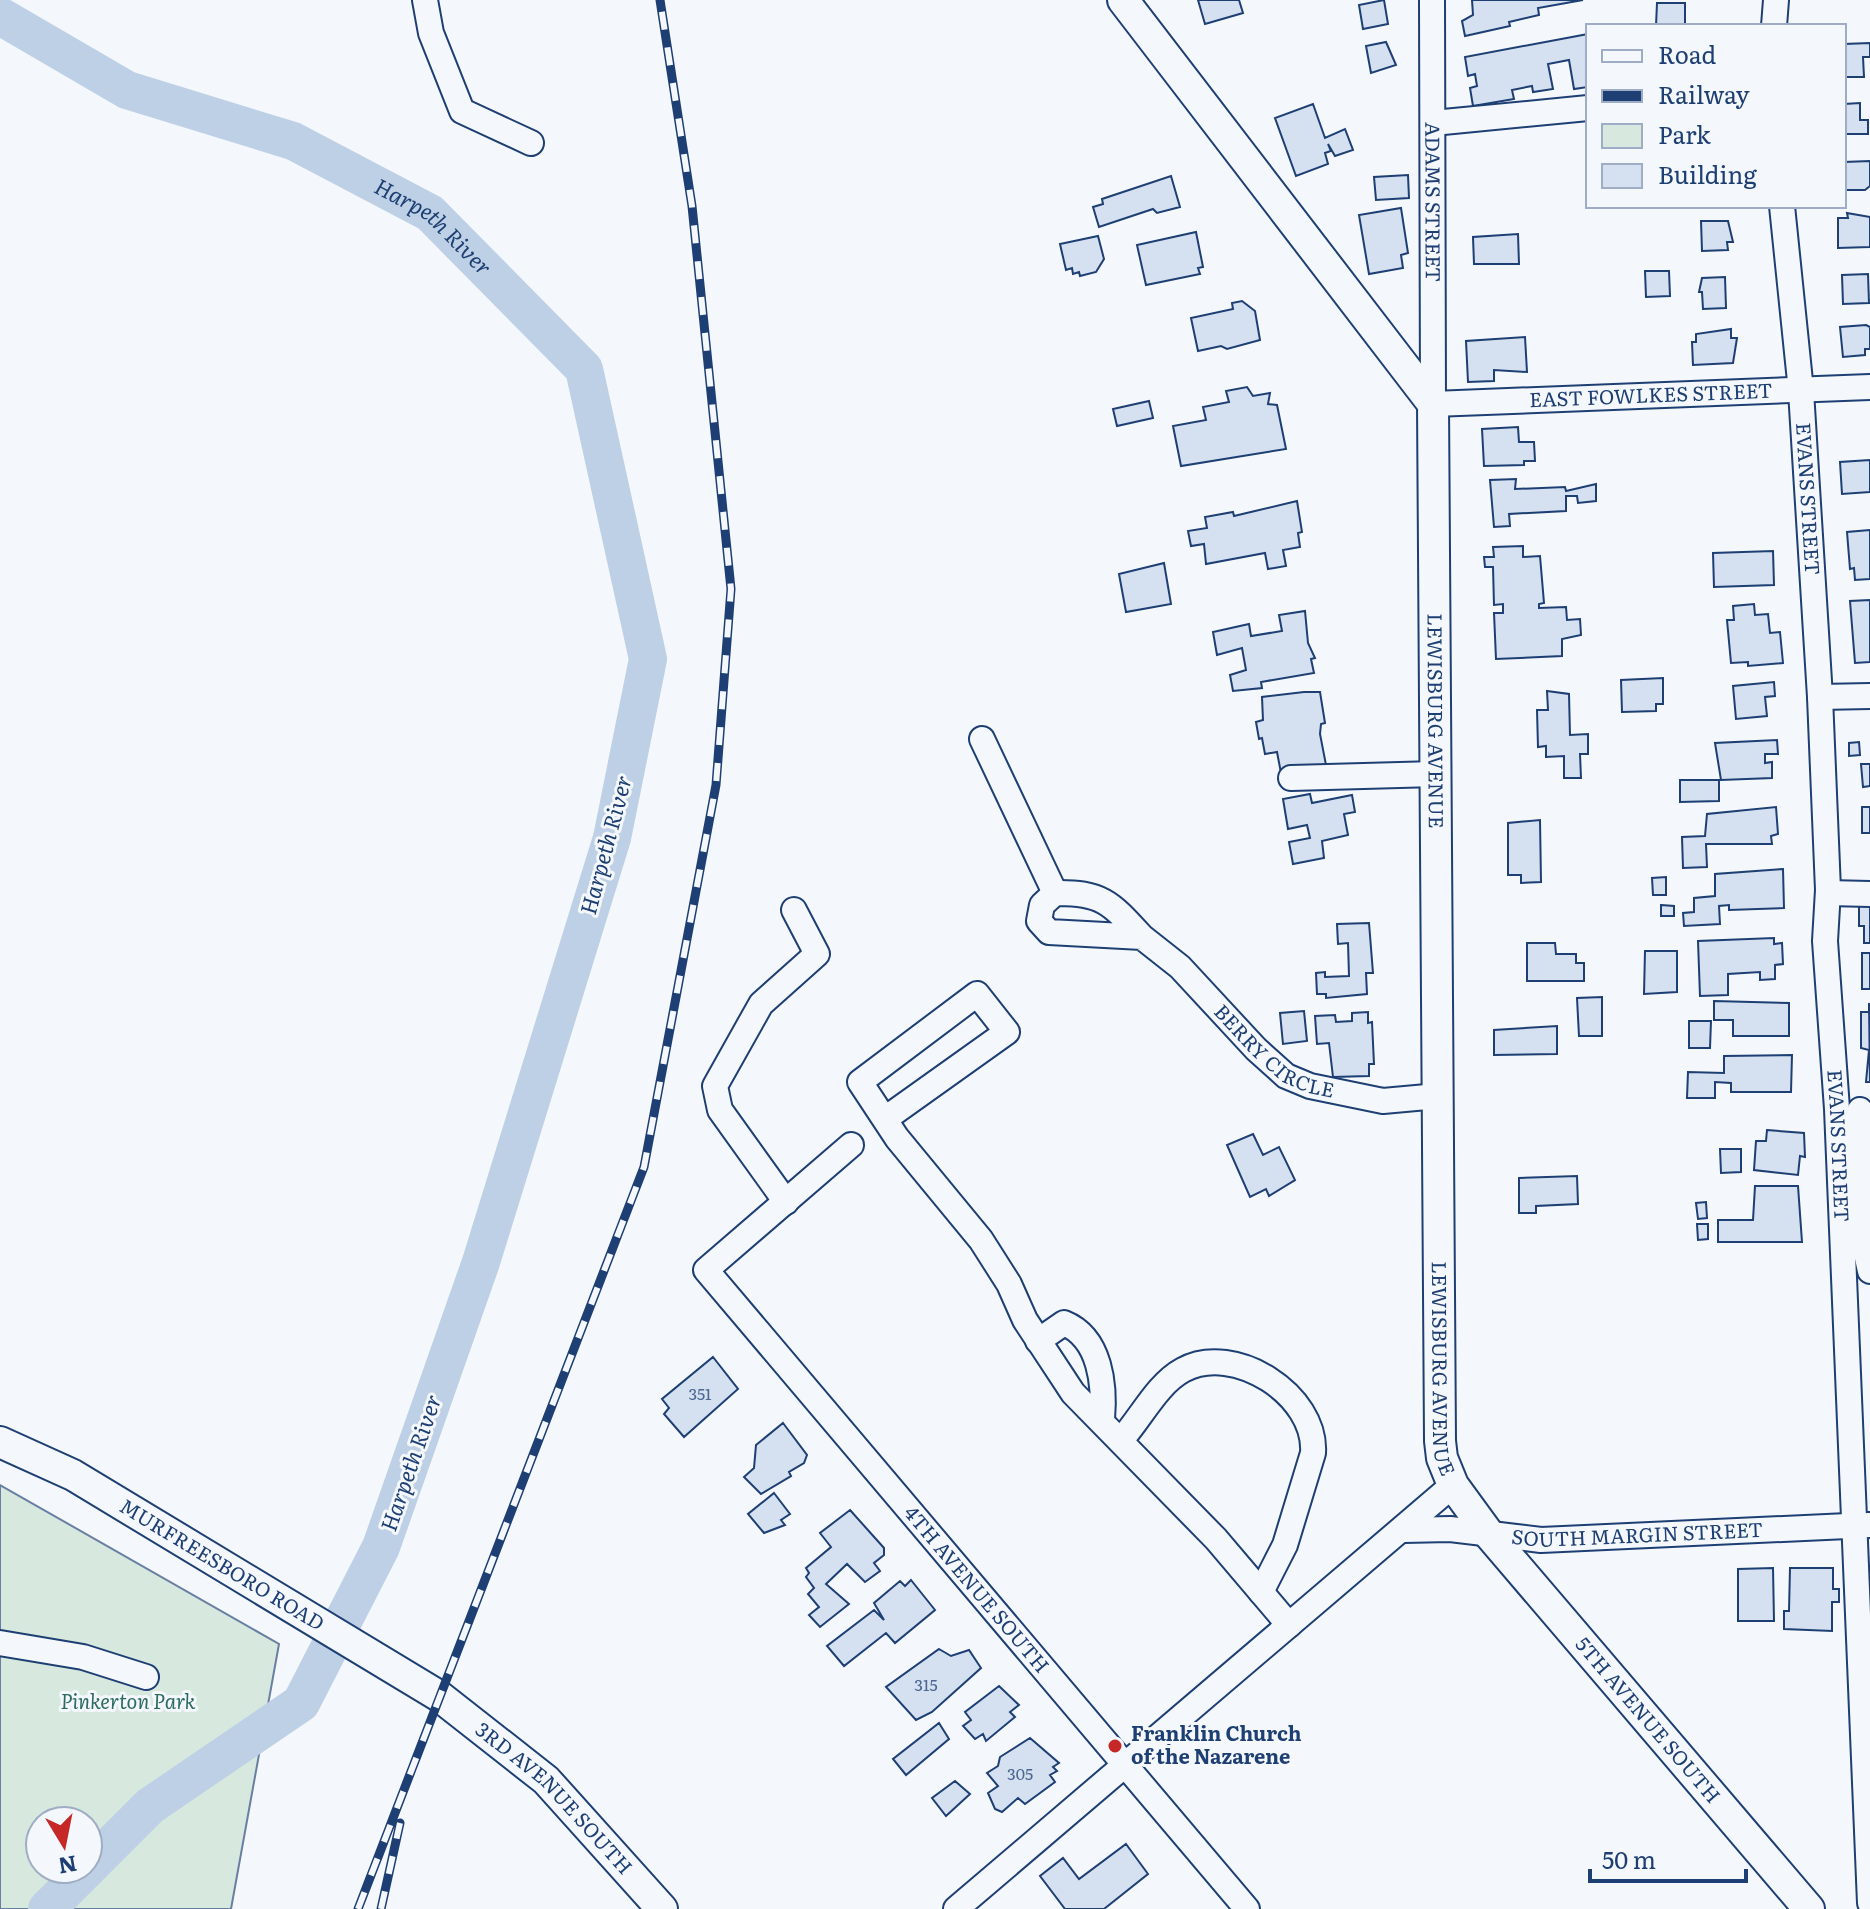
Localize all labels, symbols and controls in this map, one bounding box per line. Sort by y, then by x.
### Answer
legend [1586,24,1846,208]
text: Road [1658,36,1717,71]
text: Railway [1658,76,1750,111]
text: Park [1658,116,1711,151]
street label: ADAMS STREET [1419,122,1450,282]
text: Building [1658,156,1757,191]
water label: Harpeth River [369,169,500,282]
street label: EAST FOWLKES STREET [1528,374,1773,413]
street label: EVANS STREET [1790,422,1829,576]
street label: LEWISBURG AVENUE [1421,613,1453,828]
water label: Harpeth River [570,771,639,918]
street label: BERRY CIRCLE [1208,996,1337,1104]
street label: EVANS STREET [1821,1068,1859,1223]
street label: LEWISBURG AVENUE [1426,1261,1465,1480]
house number: 351 [688,1381,712,1405]
water label: Harpeth River [371,1390,448,1535]
street label: MURFREESBORO ROAD [115,1490,331,1637]
street label: 4TH AVENUE SOUTH [898,1498,1058,1678]
street label: SOUTH MARGIN STREET [1510,1513,1764,1553]
street label: 5TH AVENUE SOUTH [1570,1629,1729,1809]
house number: 315 [914,1672,938,1696]
park label: Pinkerton Park [60,1685,196,1715]
street label: 3RD AVENUE SOUTH [470,1713,641,1880]
place label: Franklin Church of the Nazarene [1131,1717,1302,1770]
marker: Franklin Church of the Nazarene [1106,1737,1124,1755]
house number: 305 [1007,1761,1033,1785]
north arrow [24,1805,104,1885]
scale bar [1590,1833,1746,1883]
text: 50 m [1602,1841,1656,1876]
text: N [56,1848,80,1884]

